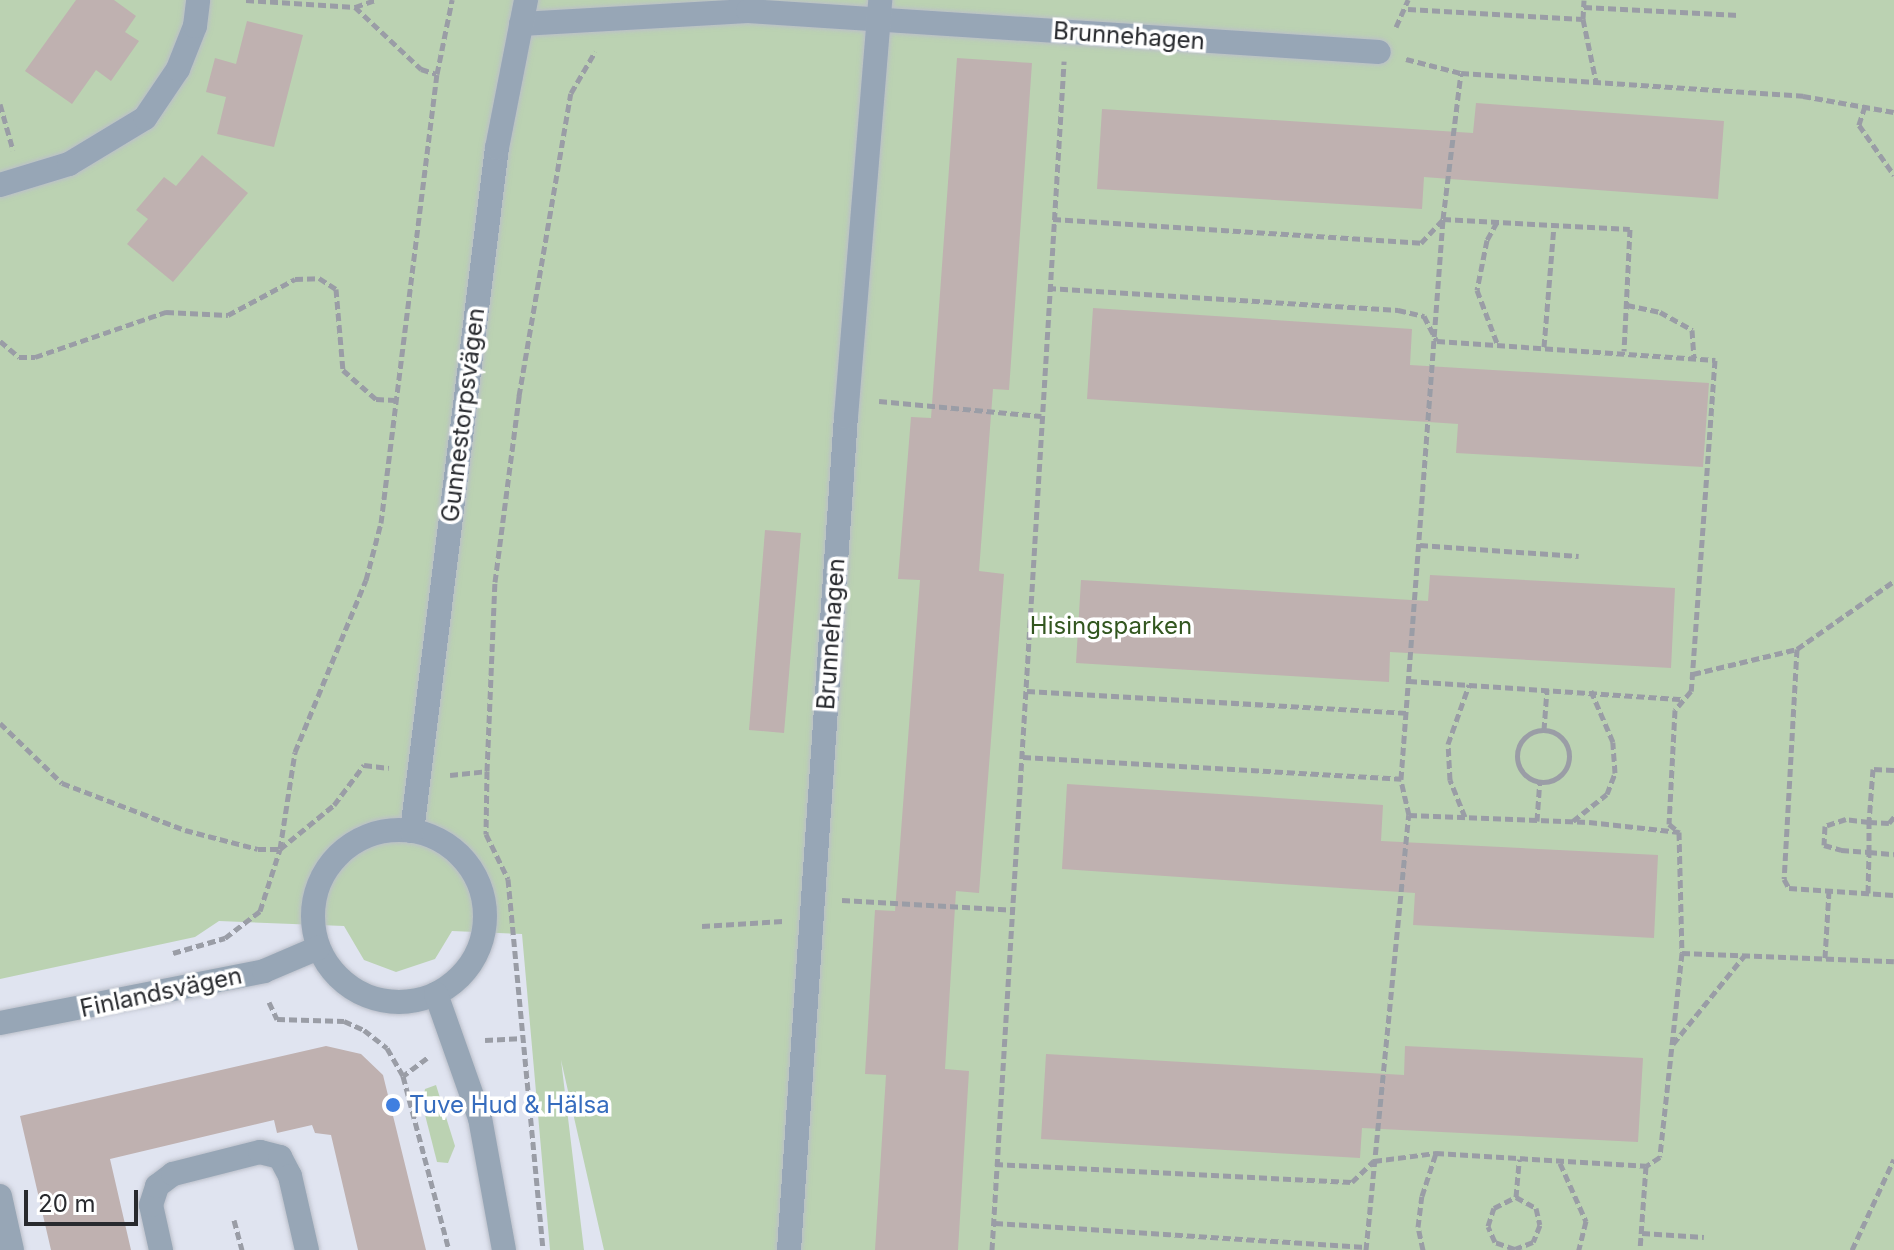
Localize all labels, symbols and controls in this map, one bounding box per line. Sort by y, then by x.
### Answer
street label: Brunnehagen [1052,16,1206,56]
street label: Gunnestorpsvägen [436,306,490,524]
street label: Brunnehagen [811,557,851,711]
park label: Hisingsparken [1030,612,1192,640]
street label: Finlandsvägen [77,961,245,1023]
place label: Tuve Hud & Hälsa [409,1091,610,1119]
marker: Tuve Hud & Hälsa [384,1096,402,1114]
scale bar [28,1174,142,1224]
text: 20 m [38,1189,96,1218]

